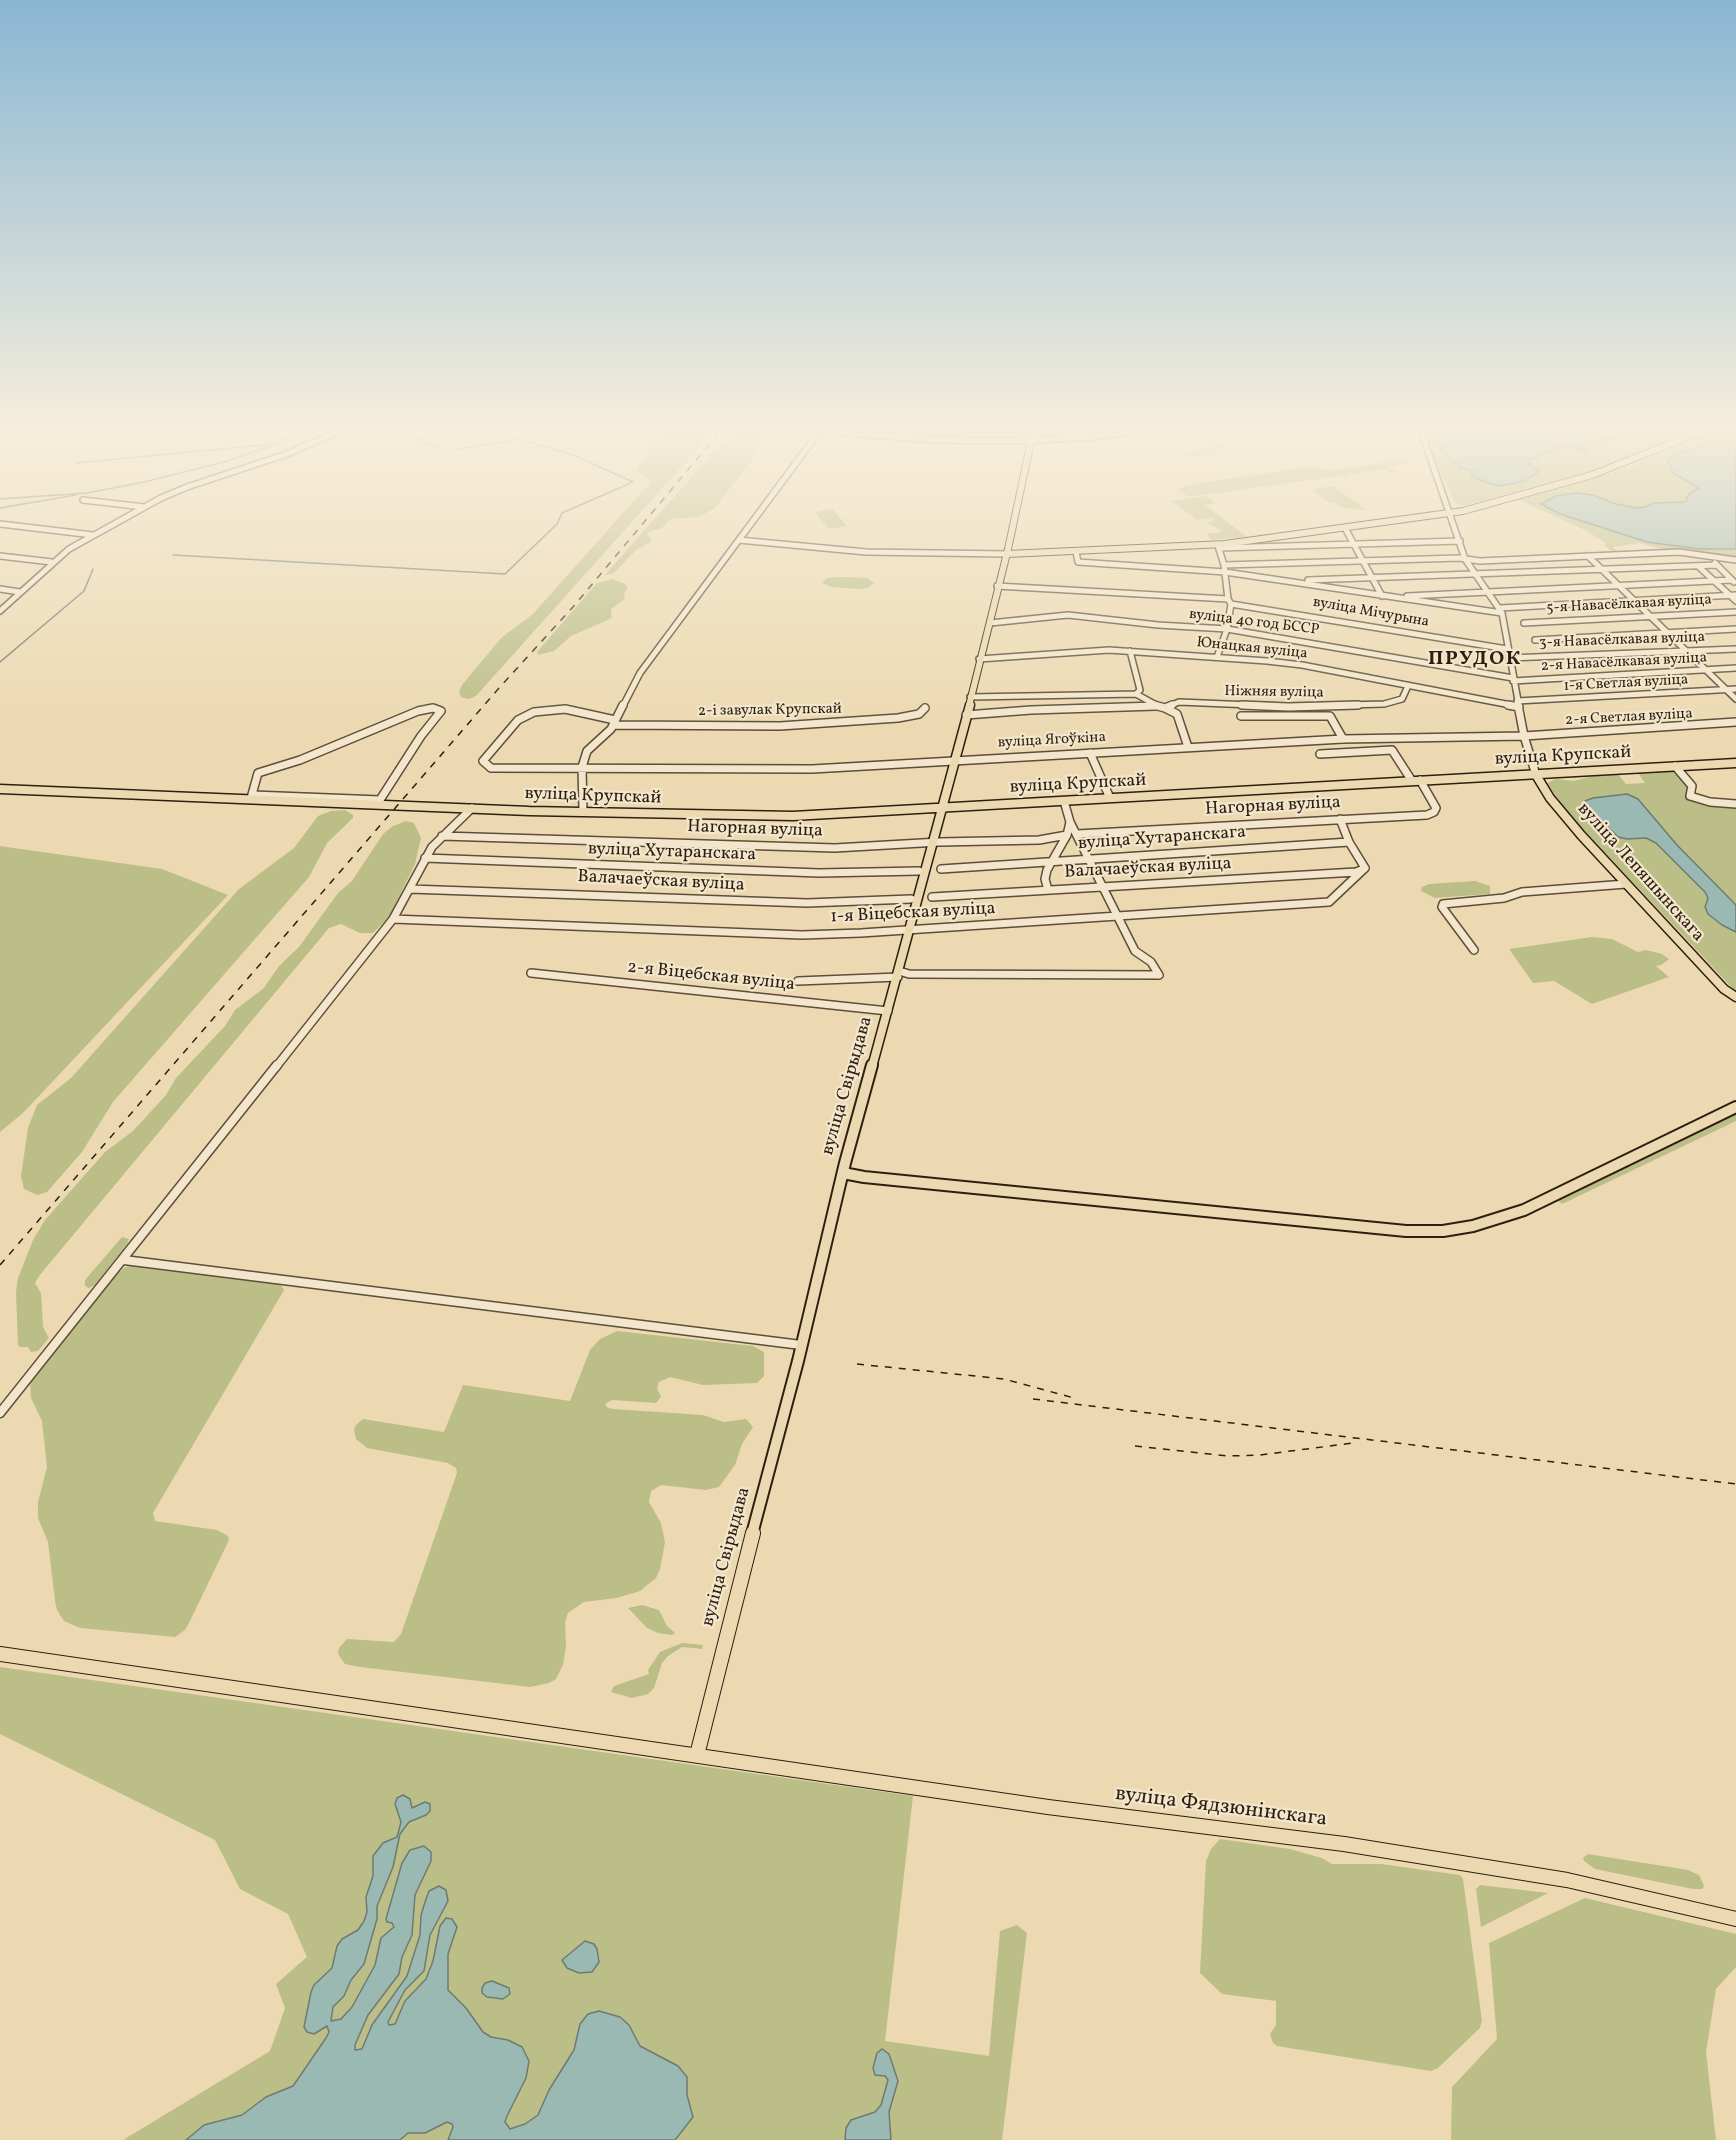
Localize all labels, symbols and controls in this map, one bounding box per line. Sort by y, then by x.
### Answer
street label: 5-я Навасёлкавая вуліца [1546,592,1712,618]
street label: вуліца Мічурына [1312,594,1430,632]
street label: вуліца 40 год БССР [1188,606,1320,640]
street label: 3-я Навасёлкавая вуліца [1539,629,1705,653]
street label: Юнацкая вуліца [1196,634,1308,664]
district label: ПРУДОК [1428,648,1522,672]
street label: 2-я Навасёлкавая вуліца [1540,650,1708,676]
street label: 1-я Светлая вуліца [1563,672,1689,696]
street label: Ніжняя вуліца [1224,683,1324,703]
street label: 2-і завулак Крупскай [698,701,842,721]
street label: 2-я Светлая вуліца [1565,706,1693,730]
street label: вуліца Ягоўкіна [997,729,1107,753]
street label: вуліца Крупскай [1494,743,1632,771]
street label: вуліца Крупскай [1009,771,1147,799]
street label: вуліца Крупскай [524,784,662,810]
street label: Нагорная вуліца [1205,793,1341,821]
street label: вуліца Лепяшынскага [1572,799,1708,947]
street label: Нагорная вуліца [687,817,823,843]
street label: вуліца Хутаранскага [1077,822,1247,856]
street label: вуліца Хутаранскага [587,839,757,867]
street label: Валачаеўская вуліца [1064,854,1232,884]
street label: Валачаеўская вуліца [577,867,745,897]
street label: 1-я Віцебская вуліца [830,899,996,929]
street label: 2-я Віцебская вуліца [626,957,796,997]
street label: вуліца Свірыдава [818,1014,878,1158]
street label: вуліца Свірыдава [698,1485,756,1629]
street label: вуліца Фядзюнінскага [1114,1782,1328,1834]

